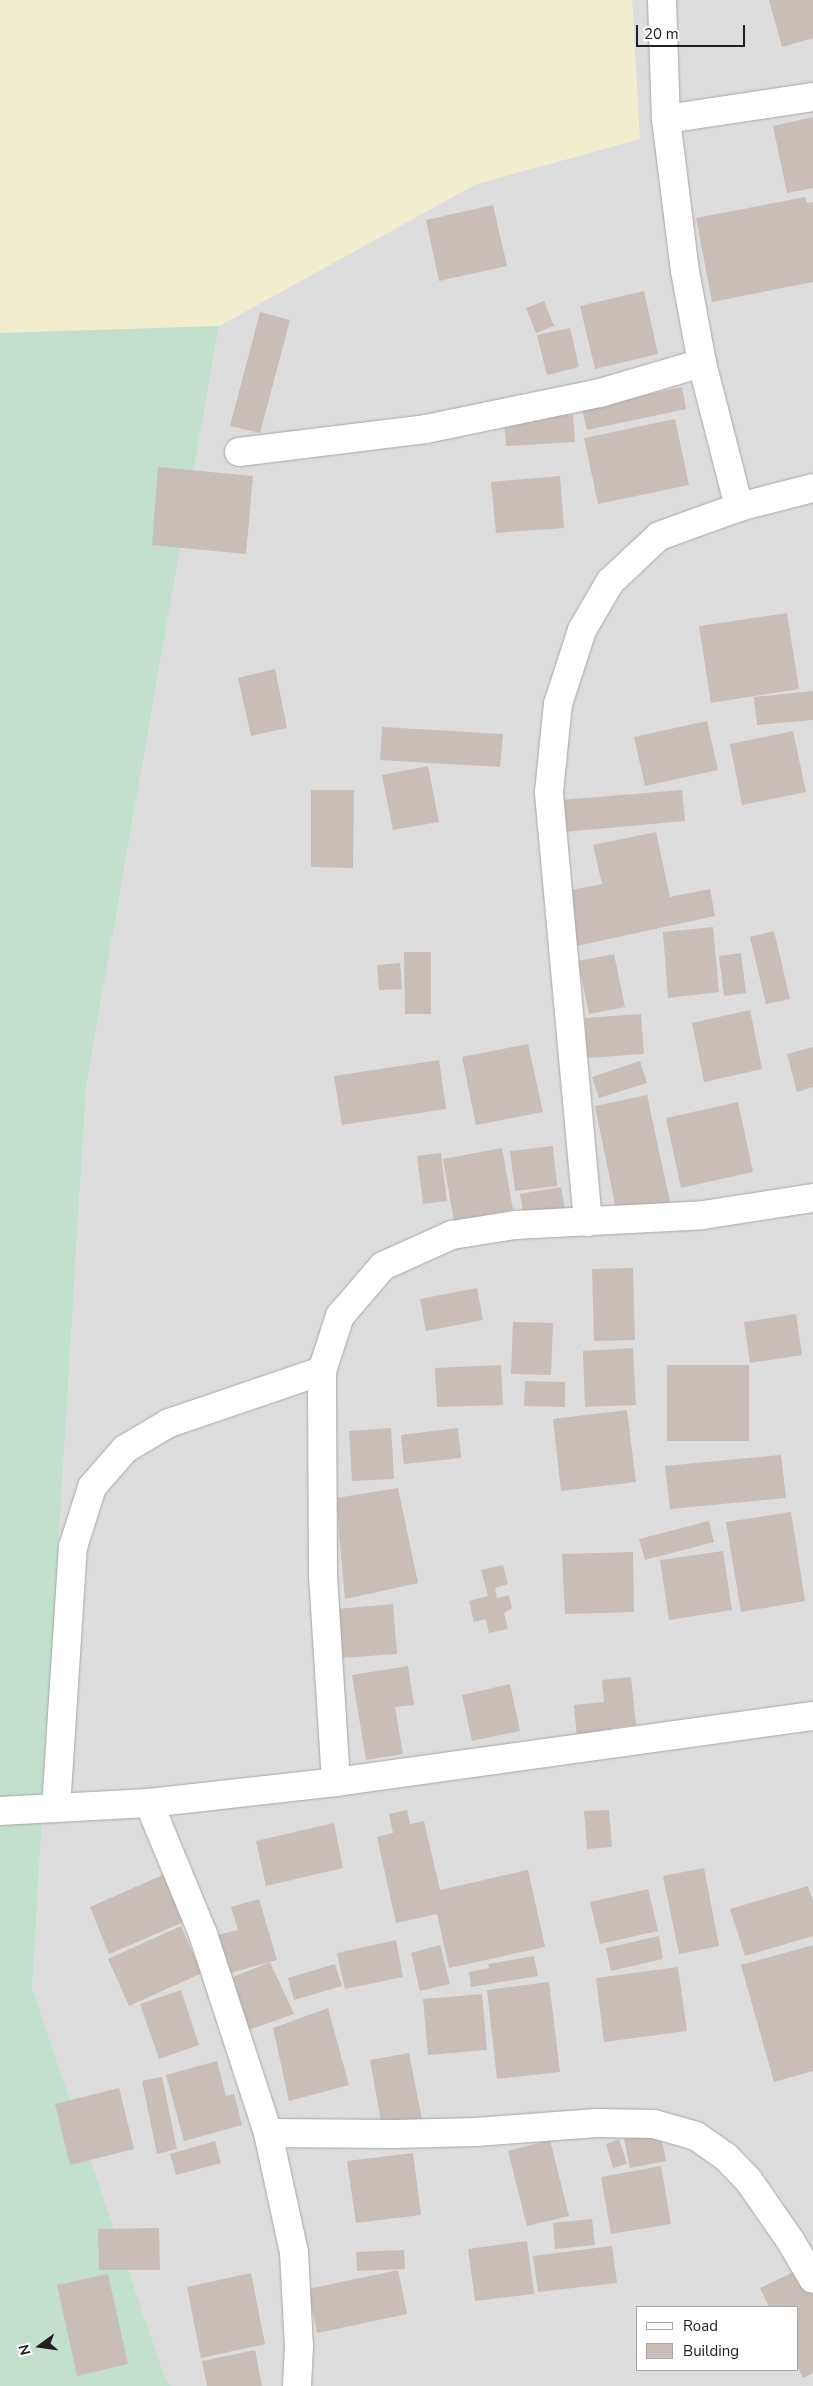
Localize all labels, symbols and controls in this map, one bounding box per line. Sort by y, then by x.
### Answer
scale bar [638,15,747,47]
text: 20 m [644,24,679,44]
legend [636,2306,798,2371]
text: Road [683,2316,718,2336]
north arrow [15,2321,65,2371]
text: Building [683,2341,739,2361]
text: N [14,2342,35,2357]

